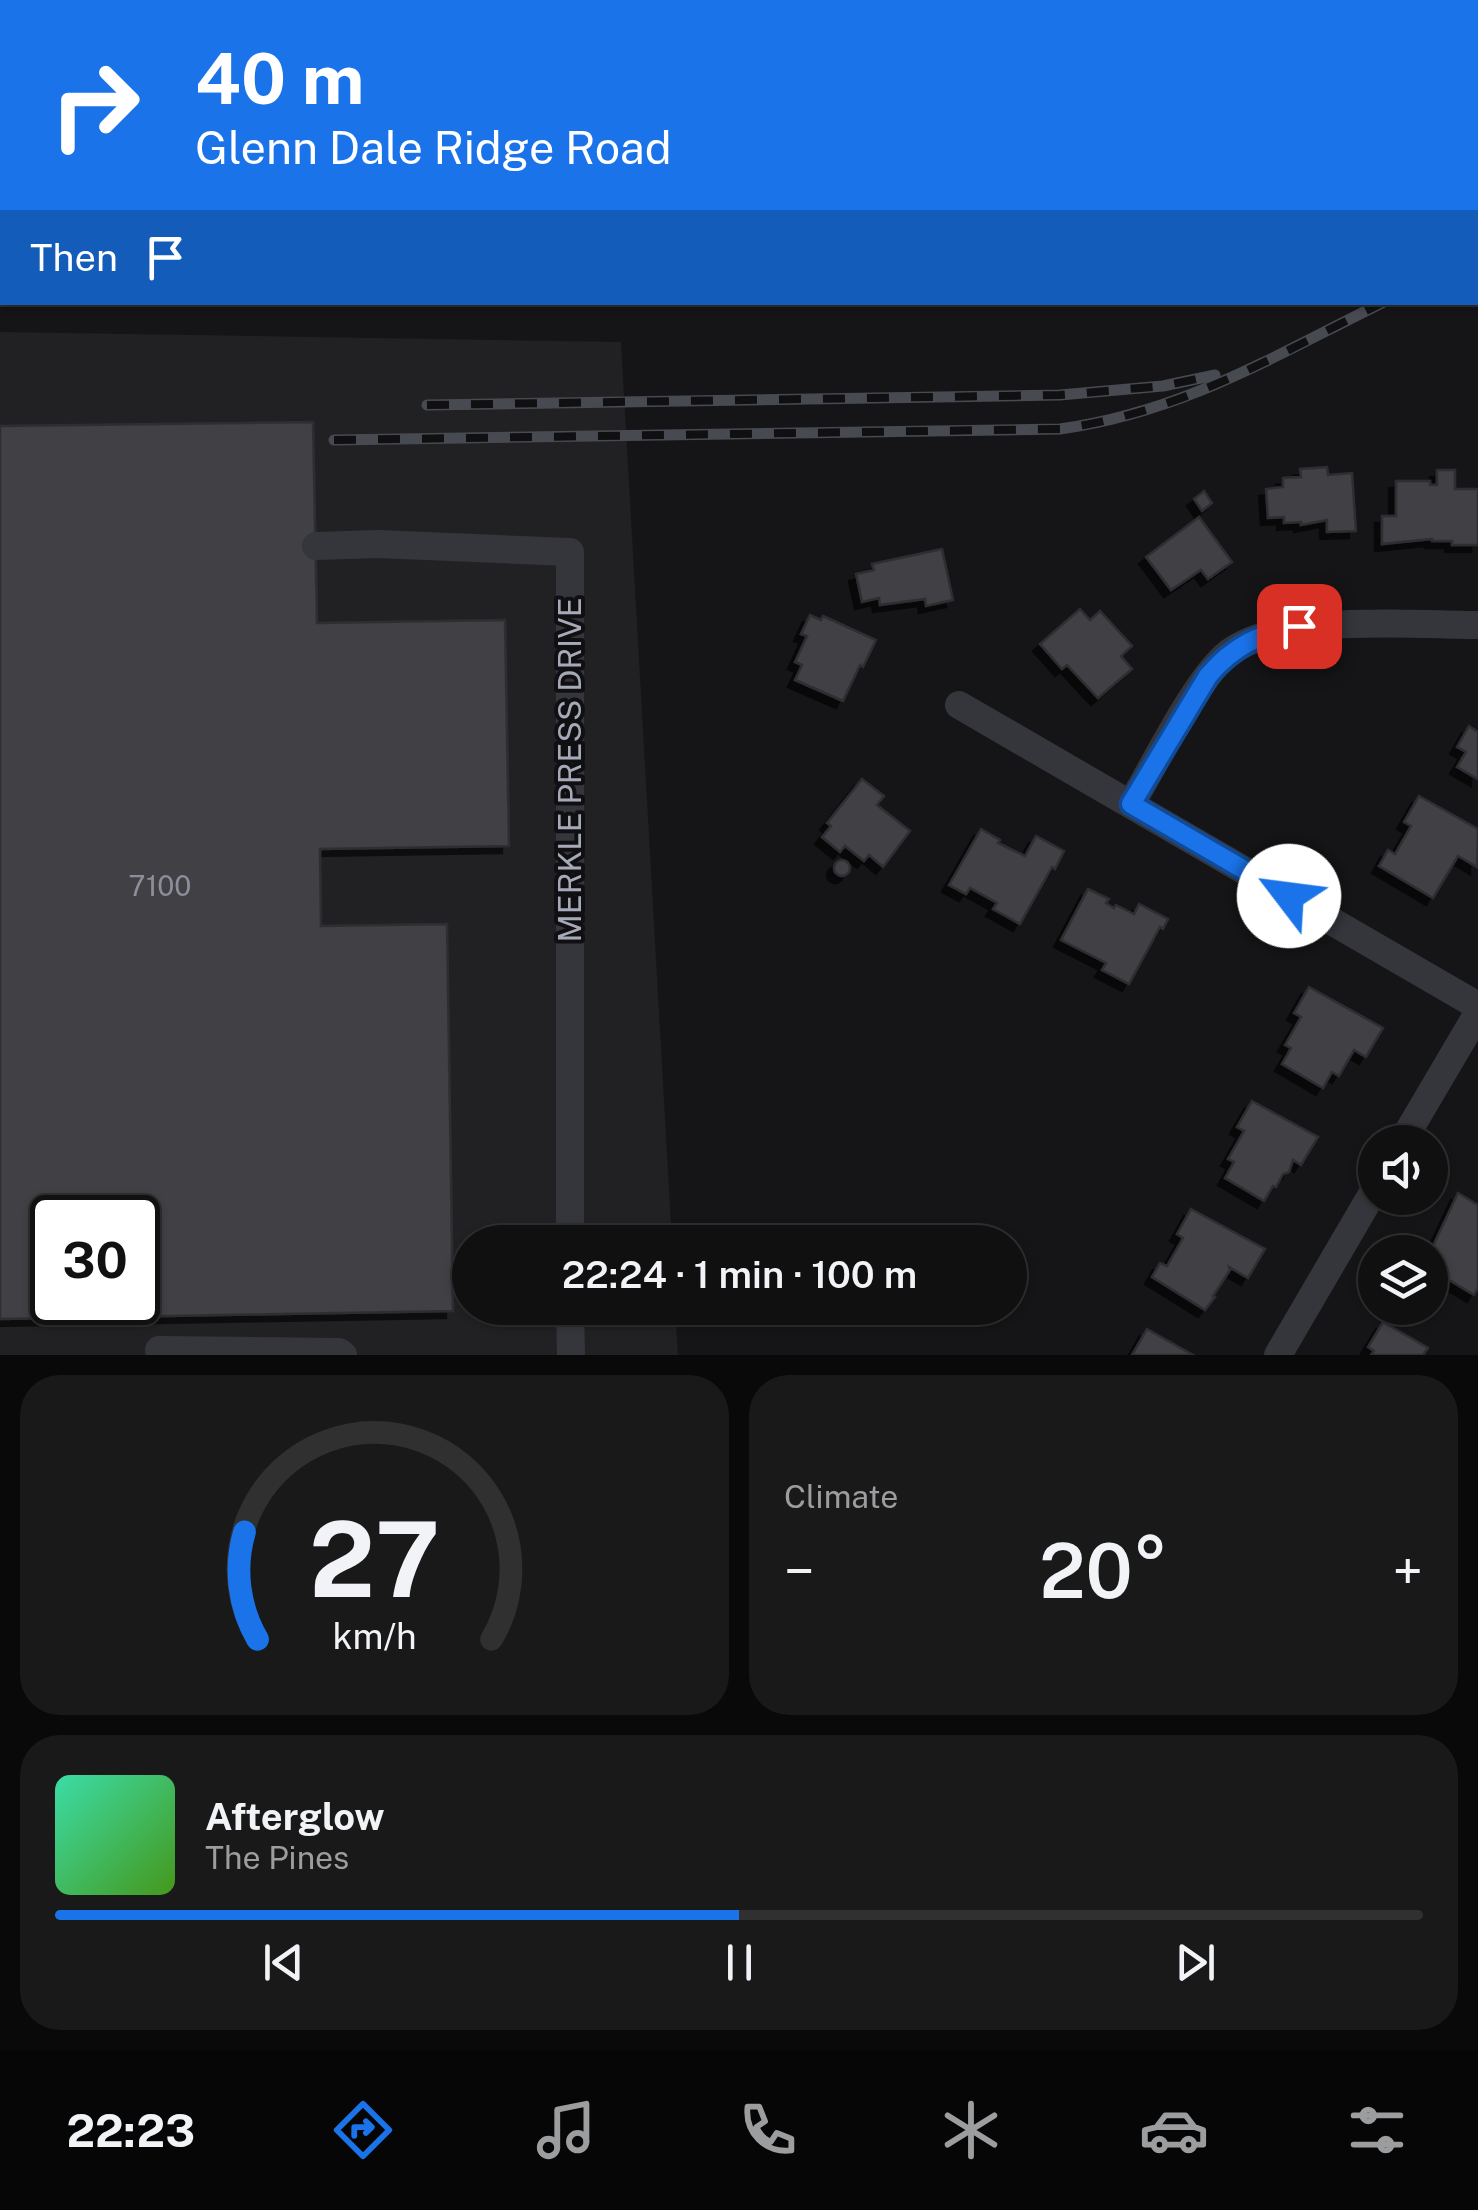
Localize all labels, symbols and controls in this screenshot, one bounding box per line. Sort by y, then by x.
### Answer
text: 40 m [195,37,365,120]
icon: right [30,40,160,170]
text: Glenn Dale Ridge Road [195,121,672,174]
icon: arrive [138,230,193,285]
text: Then [30,235,118,280]
pin [1257,584,1342,669]
street label: MERKLE PRESS DRIVE [551,597,588,943]
icon: arrive [1272,599,1327,654]
position arrow [1237,844,1341,948]
house number: 7100 [129,869,191,902]
map controls [1358,1125,1448,1325]
button: sound [1358,1125,1448,1215]
speed limit sign: 30 [30,1195,160,1325]
button: layers [1358,1235,1448,1325]
text: 22:24 · 1 min · 100 m [562,1252,917,1297]
text: Climate [784,1478,898,1515]
text: 27 [309,1498,440,1620]
text: 20° [1039,1527,1168,1615]
text: − [784,1539,815,1603]
text: + [1392,1539,1423,1603]
text: km/h [332,1615,417,1657]
text: Afterglow [205,1794,385,1839]
text: The Pines [205,1839,349,1876]
icon: previous [256,1935,311,1990]
icon: pause [712,1935,767,1990]
icon: next [1168,1935,1223,1990]
icon: directions [328,2095,398,2165]
icon: music [531,2095,601,2165]
icon: phone [733,2095,803,2165]
icon: climate [936,2095,1006,2165]
icon: car [1139,2095,1209,2165]
icon: filters [1342,2095,1412,2165]
text: 22:23 [66,2104,195,2157]

